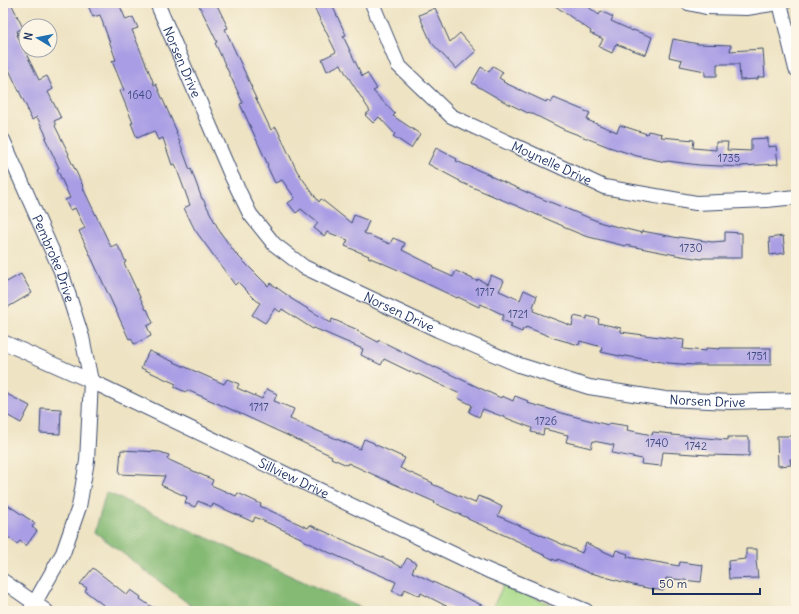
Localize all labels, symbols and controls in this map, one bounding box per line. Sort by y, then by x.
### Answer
north arrow [18,18,58,58]
street label: Norsen Drive [159,24,205,100]
text: N [21,31,36,41]
house number: 1640 [128,88,152,102]
street label: Moynelle Drive [509,137,594,189]
house number: 1735 [718,151,740,165]
street label: Pembroke Drive [28,212,78,304]
house number: 1730 [679,241,703,255]
house number: 1717 [475,285,495,299]
street label: Norsen Drive [361,288,437,336]
house number: 1721 [508,307,528,321]
house number: 1751 [747,349,767,363]
street label: Norsen Drive [669,391,746,411]
house number: 1717 [249,400,269,414]
house number: 1726 [535,414,557,428]
house number: 1740 [645,436,669,450]
house number: 1742 [685,439,707,453]
street label: Sillview Drive [255,454,332,502]
scale bar [653,570,760,596]
text: 50 m [659,576,688,591]

